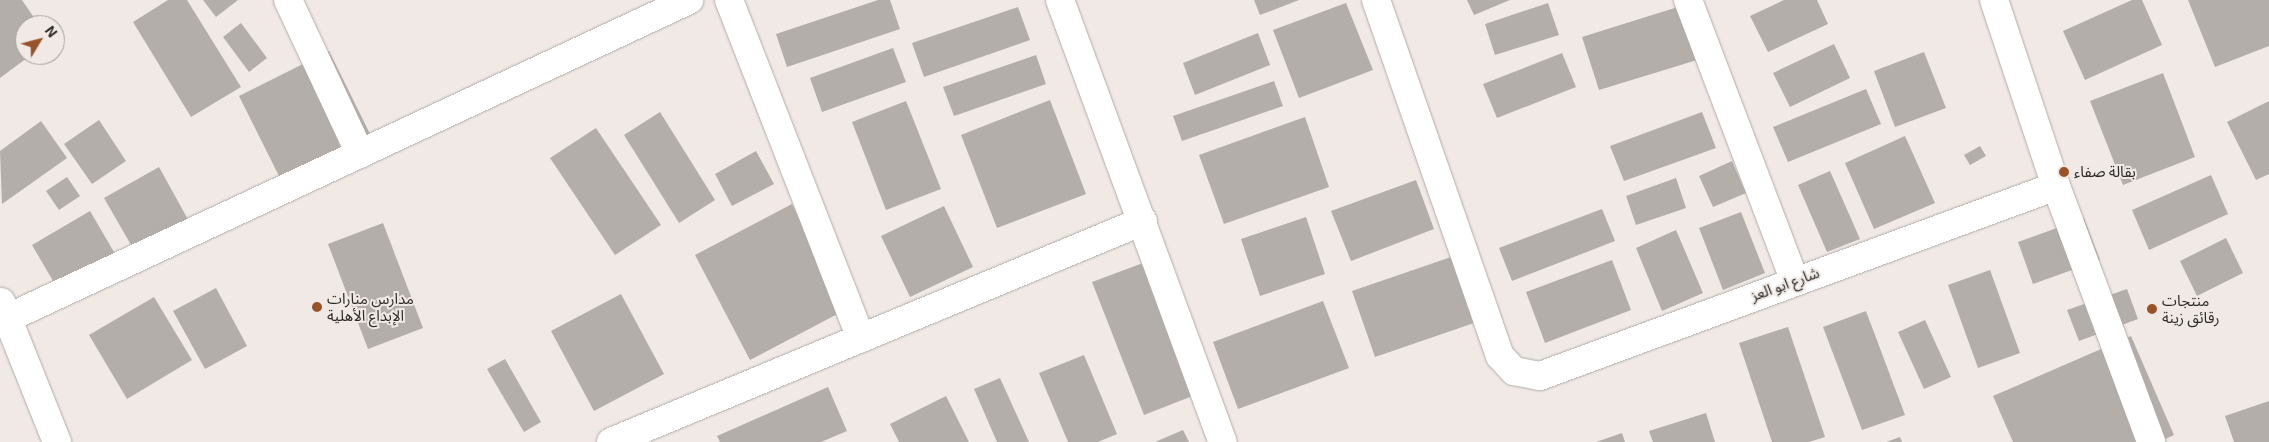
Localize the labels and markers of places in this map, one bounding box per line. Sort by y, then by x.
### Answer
place label: بقالة صفاء [2074,163,2136,181]
marker: بقالة صفاء [2058,166,2070,178]
place label: مدارس منارات الإبداع الأهلية [327,289,414,324]
place label: منتجات رقائق زينة [2162,291,2220,326]
marker: مدارس منارات الإبداع الأهلية [311,301,323,313]
marker: منتجات رقائق زينة [2146,303,2158,315]

